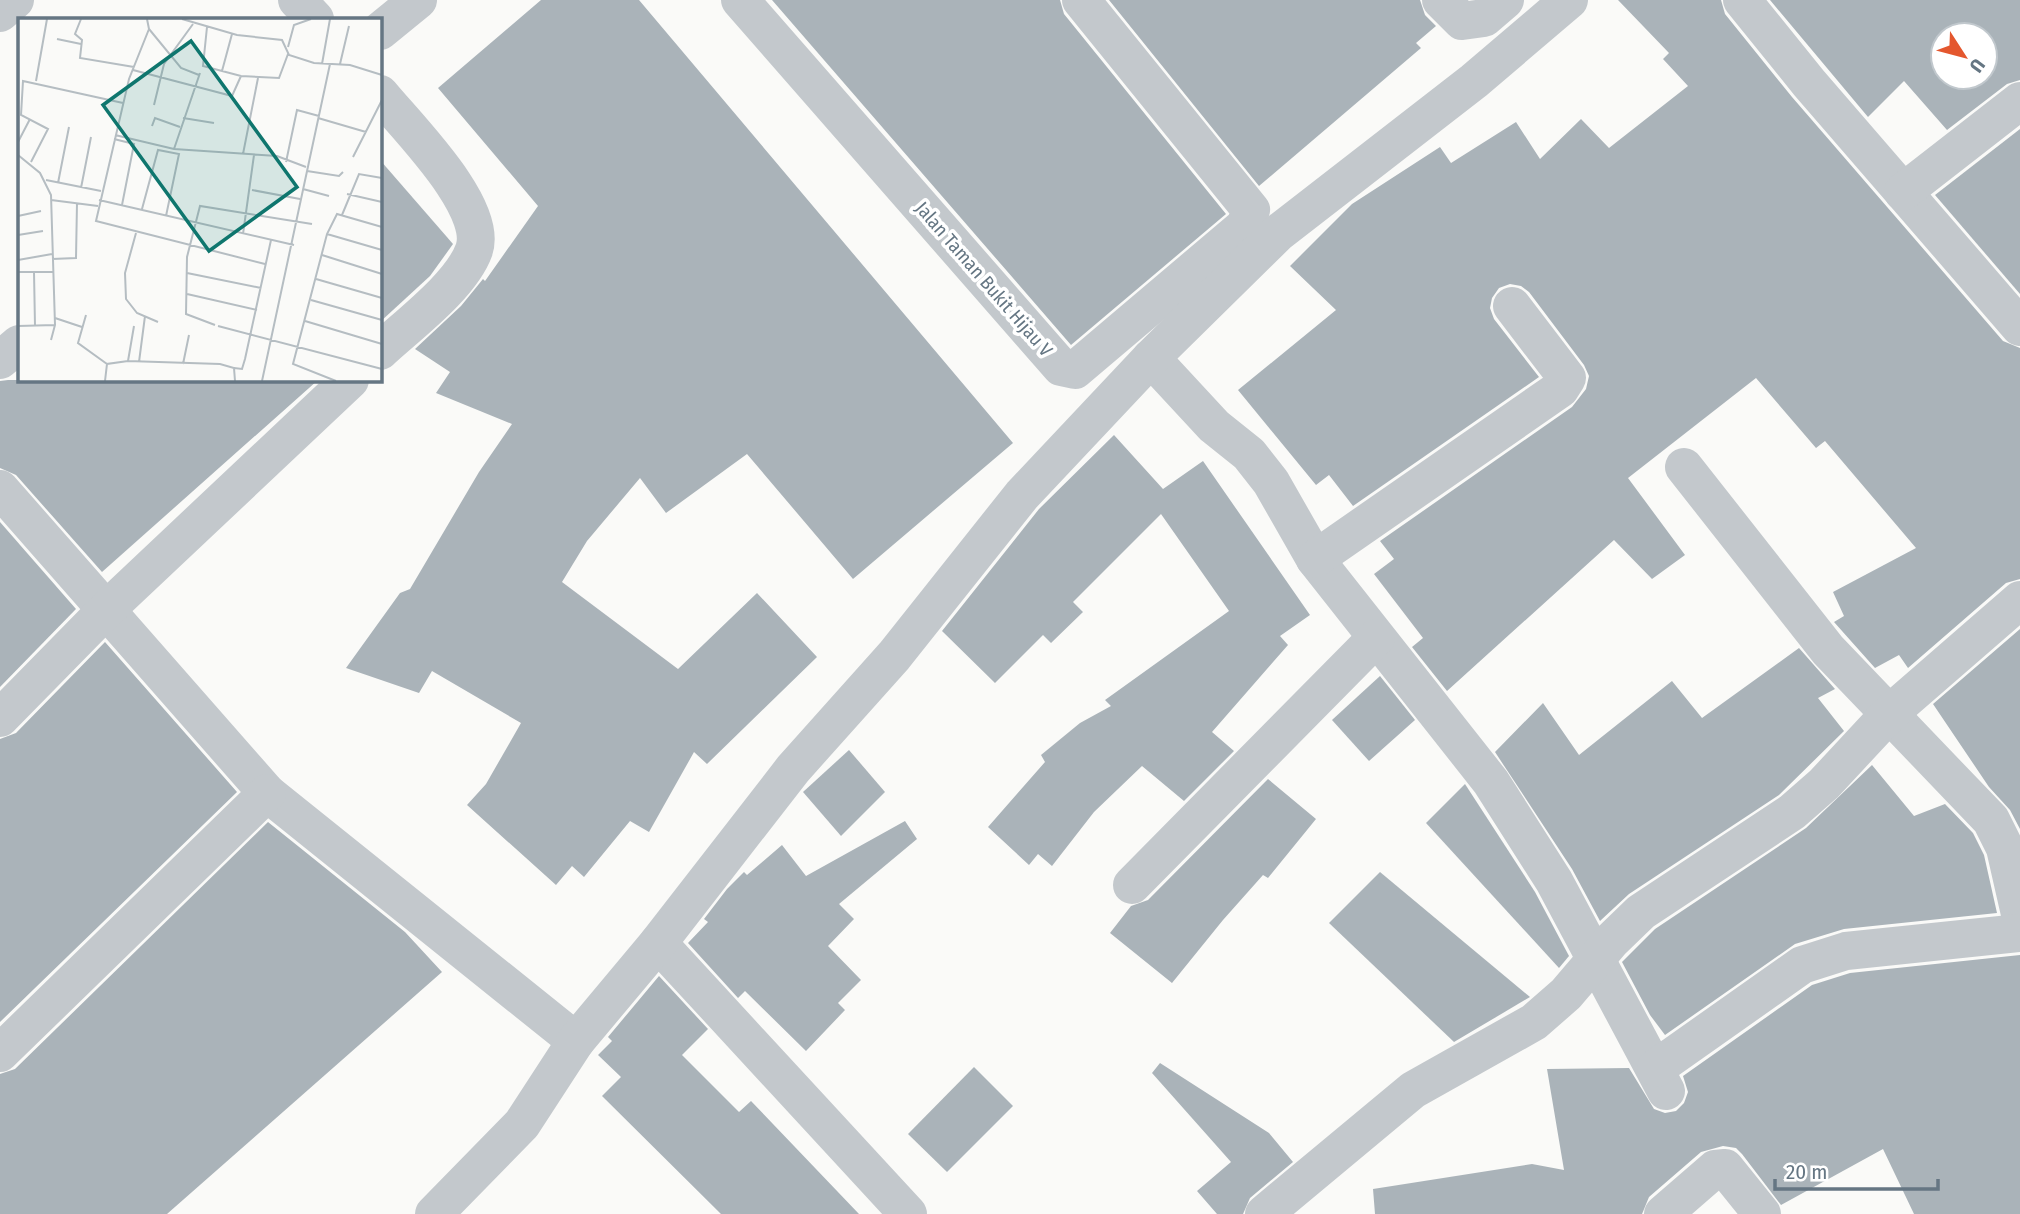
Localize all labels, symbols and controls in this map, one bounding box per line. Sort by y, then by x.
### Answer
inset map [18,18,382,382]
north arrow [1929,21,1999,91]
text: U [1965,54,1990,77]
street label: Jalan Taman Bukit Hijau V [910,197,1058,361]
scale bar [1775,1148,1938,1192]
text: 20 m [1786,1159,1827,1185]

